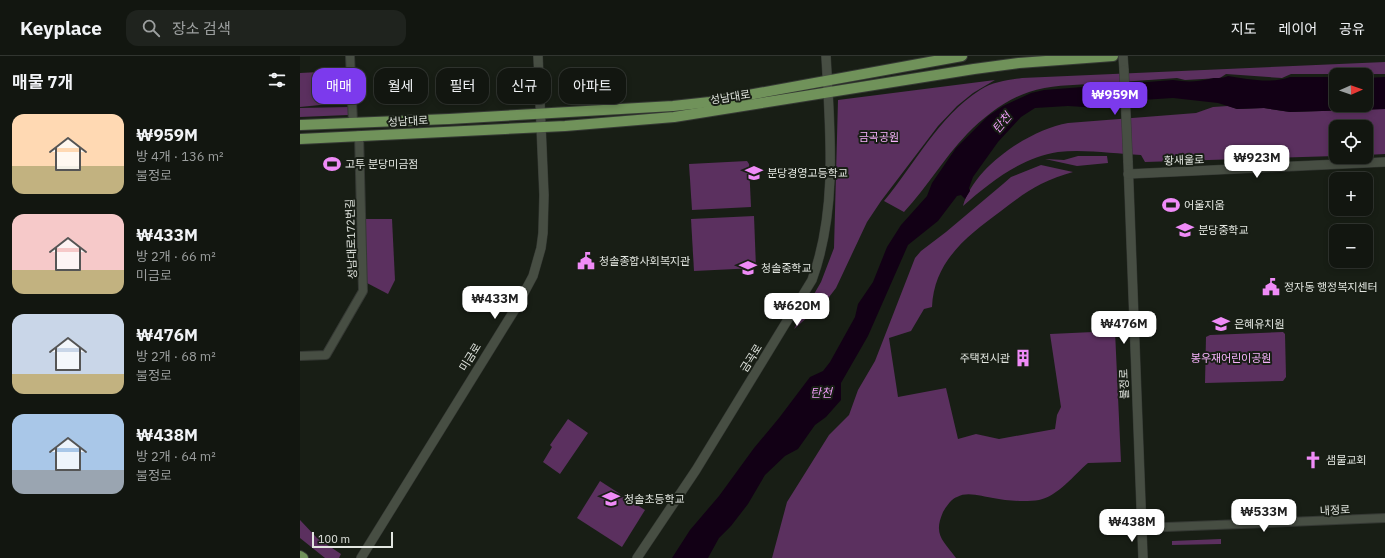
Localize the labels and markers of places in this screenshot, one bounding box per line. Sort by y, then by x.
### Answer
pin: ₩959M [1087,82,1143,116]
pin: ₩923M [1229,145,1285,179]
sports icon: 고투 분당미금점 [322,154,342,174]
place label: 고투 분당미금점 [345,157,418,171]
school or university icon: 분당경영고등학교 [744,163,764,183]
place label: 분당경영고등학교 [767,166,848,180]
sports icon: 어울지움 [1161,195,1181,215]
place label: 어울지움 [1184,198,1224,212]
school or university icon: 분당중학교 [1175,220,1195,240]
place label: 분당중학교 [1198,223,1249,237]
public building icon: 청솔종합사회복지관 [576,251,596,271]
place label: 청솔종합사회복지관 [599,254,690,268]
school or university icon: 청솔중학교 [738,258,758,278]
place label: 청솔중학교 [761,261,812,275]
public building icon: 정자동 행정복지센터 [1261,277,1281,297]
place label: 정자동 행정복지센터 [1284,280,1378,294]
pin: ₩433M [467,286,523,320]
pin: ₩620M [769,293,825,327]
pin: ₩476M [1096,311,1152,345]
school or university icon: 은혜유치원 [1211,314,1231,334]
place label: 은혜유치원 [1234,317,1285,331]
building icon: 주택전시관 [1013,348,1033,368]
place label: 주택전시관 [959,351,1010,365]
church icon: 샘물교회 [1303,450,1323,470]
place label: 샘물교회 [1326,453,1366,467]
school or university icon: 청솔초등학교 [601,489,621,509]
place label: 청솔초등학교 [624,492,685,506]
pin: ₩533M [1236,499,1292,533]
pin: ₩438M [1104,509,1160,543]

